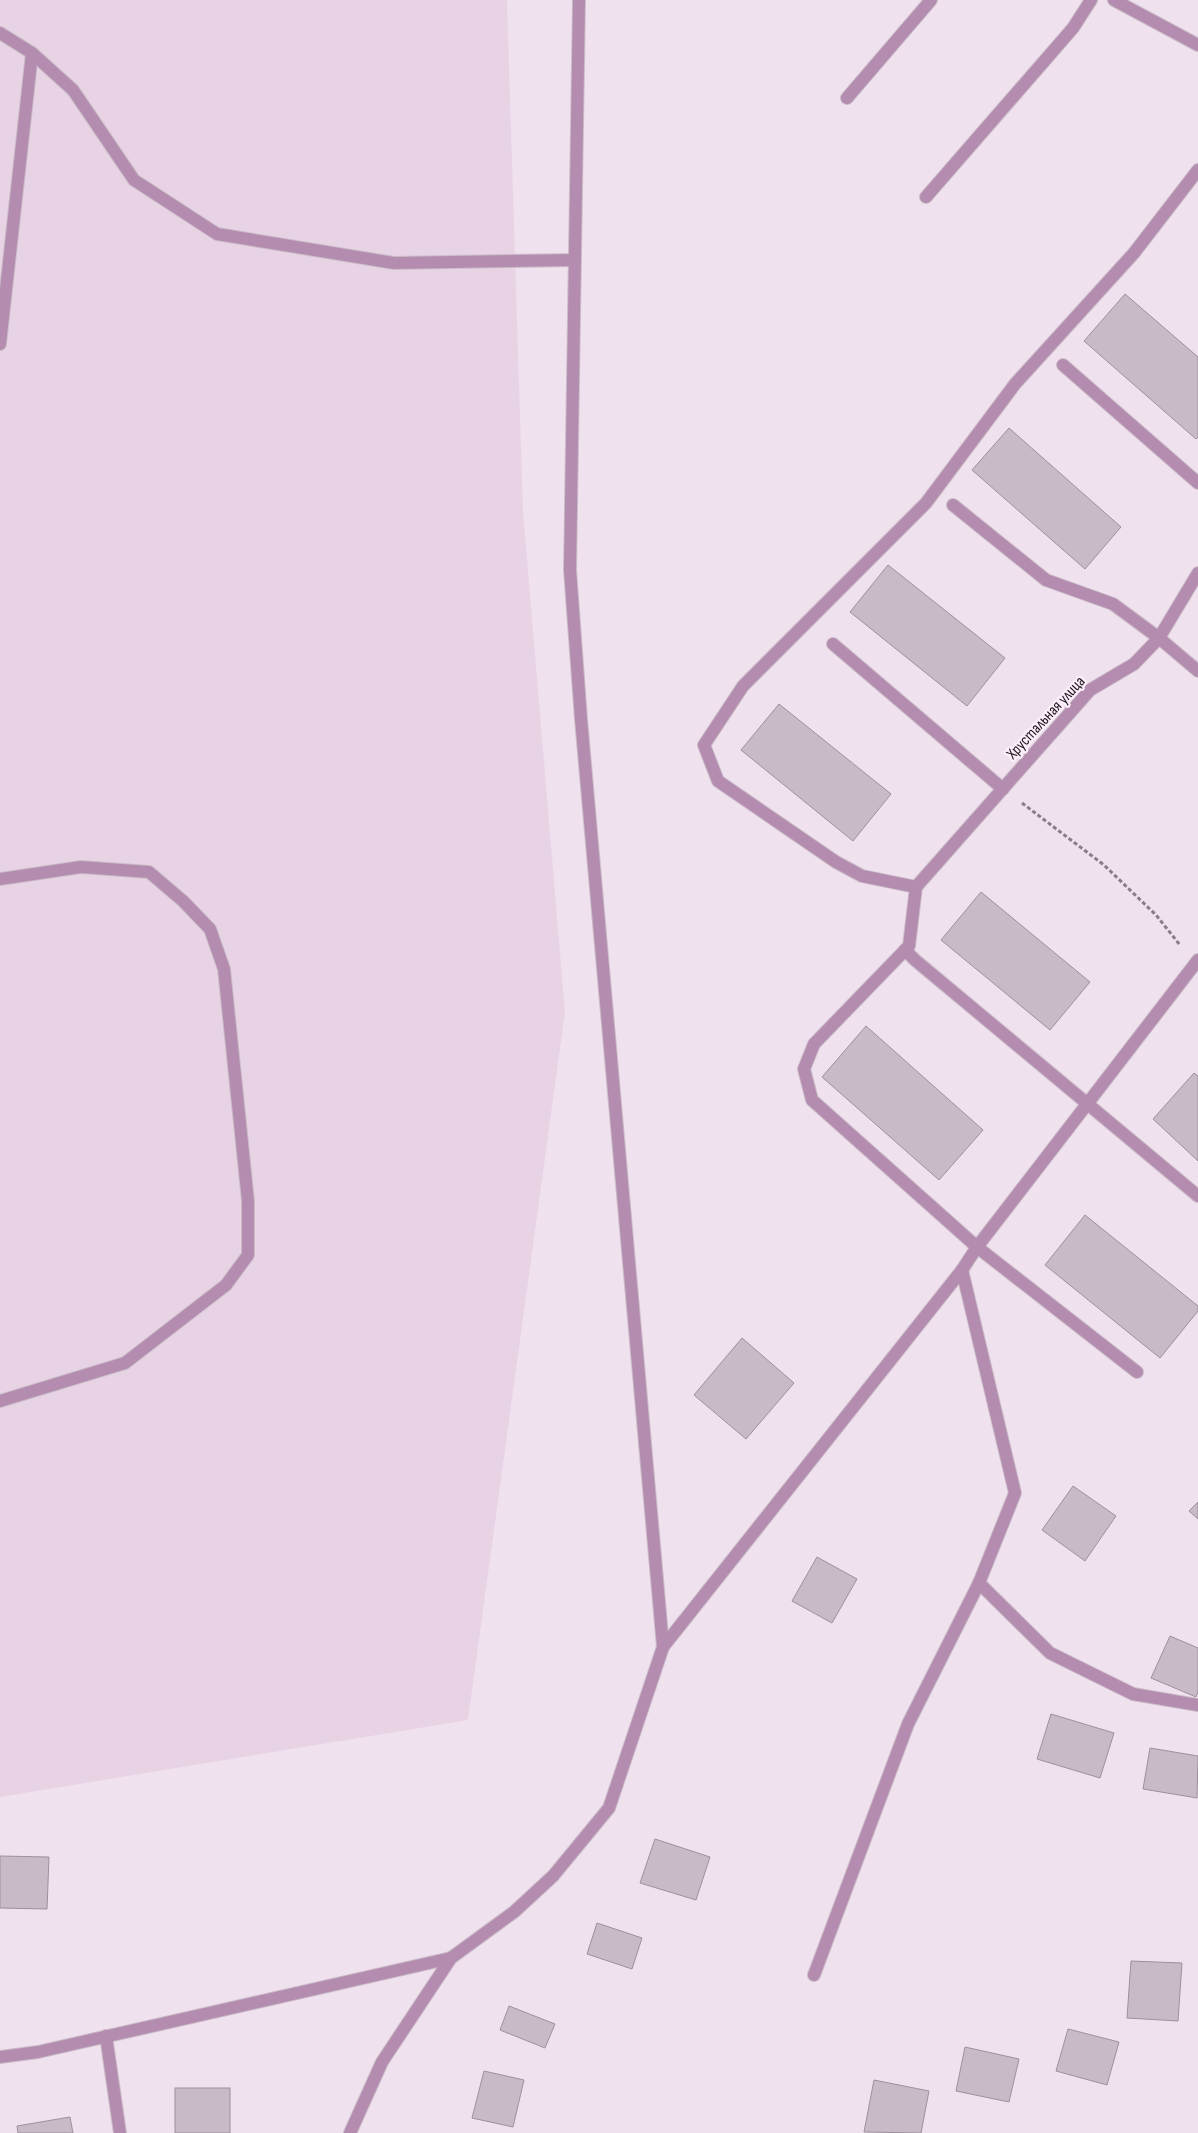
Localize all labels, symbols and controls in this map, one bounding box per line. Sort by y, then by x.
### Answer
street label: Хрустальная улица [1002,673,1089,764]

